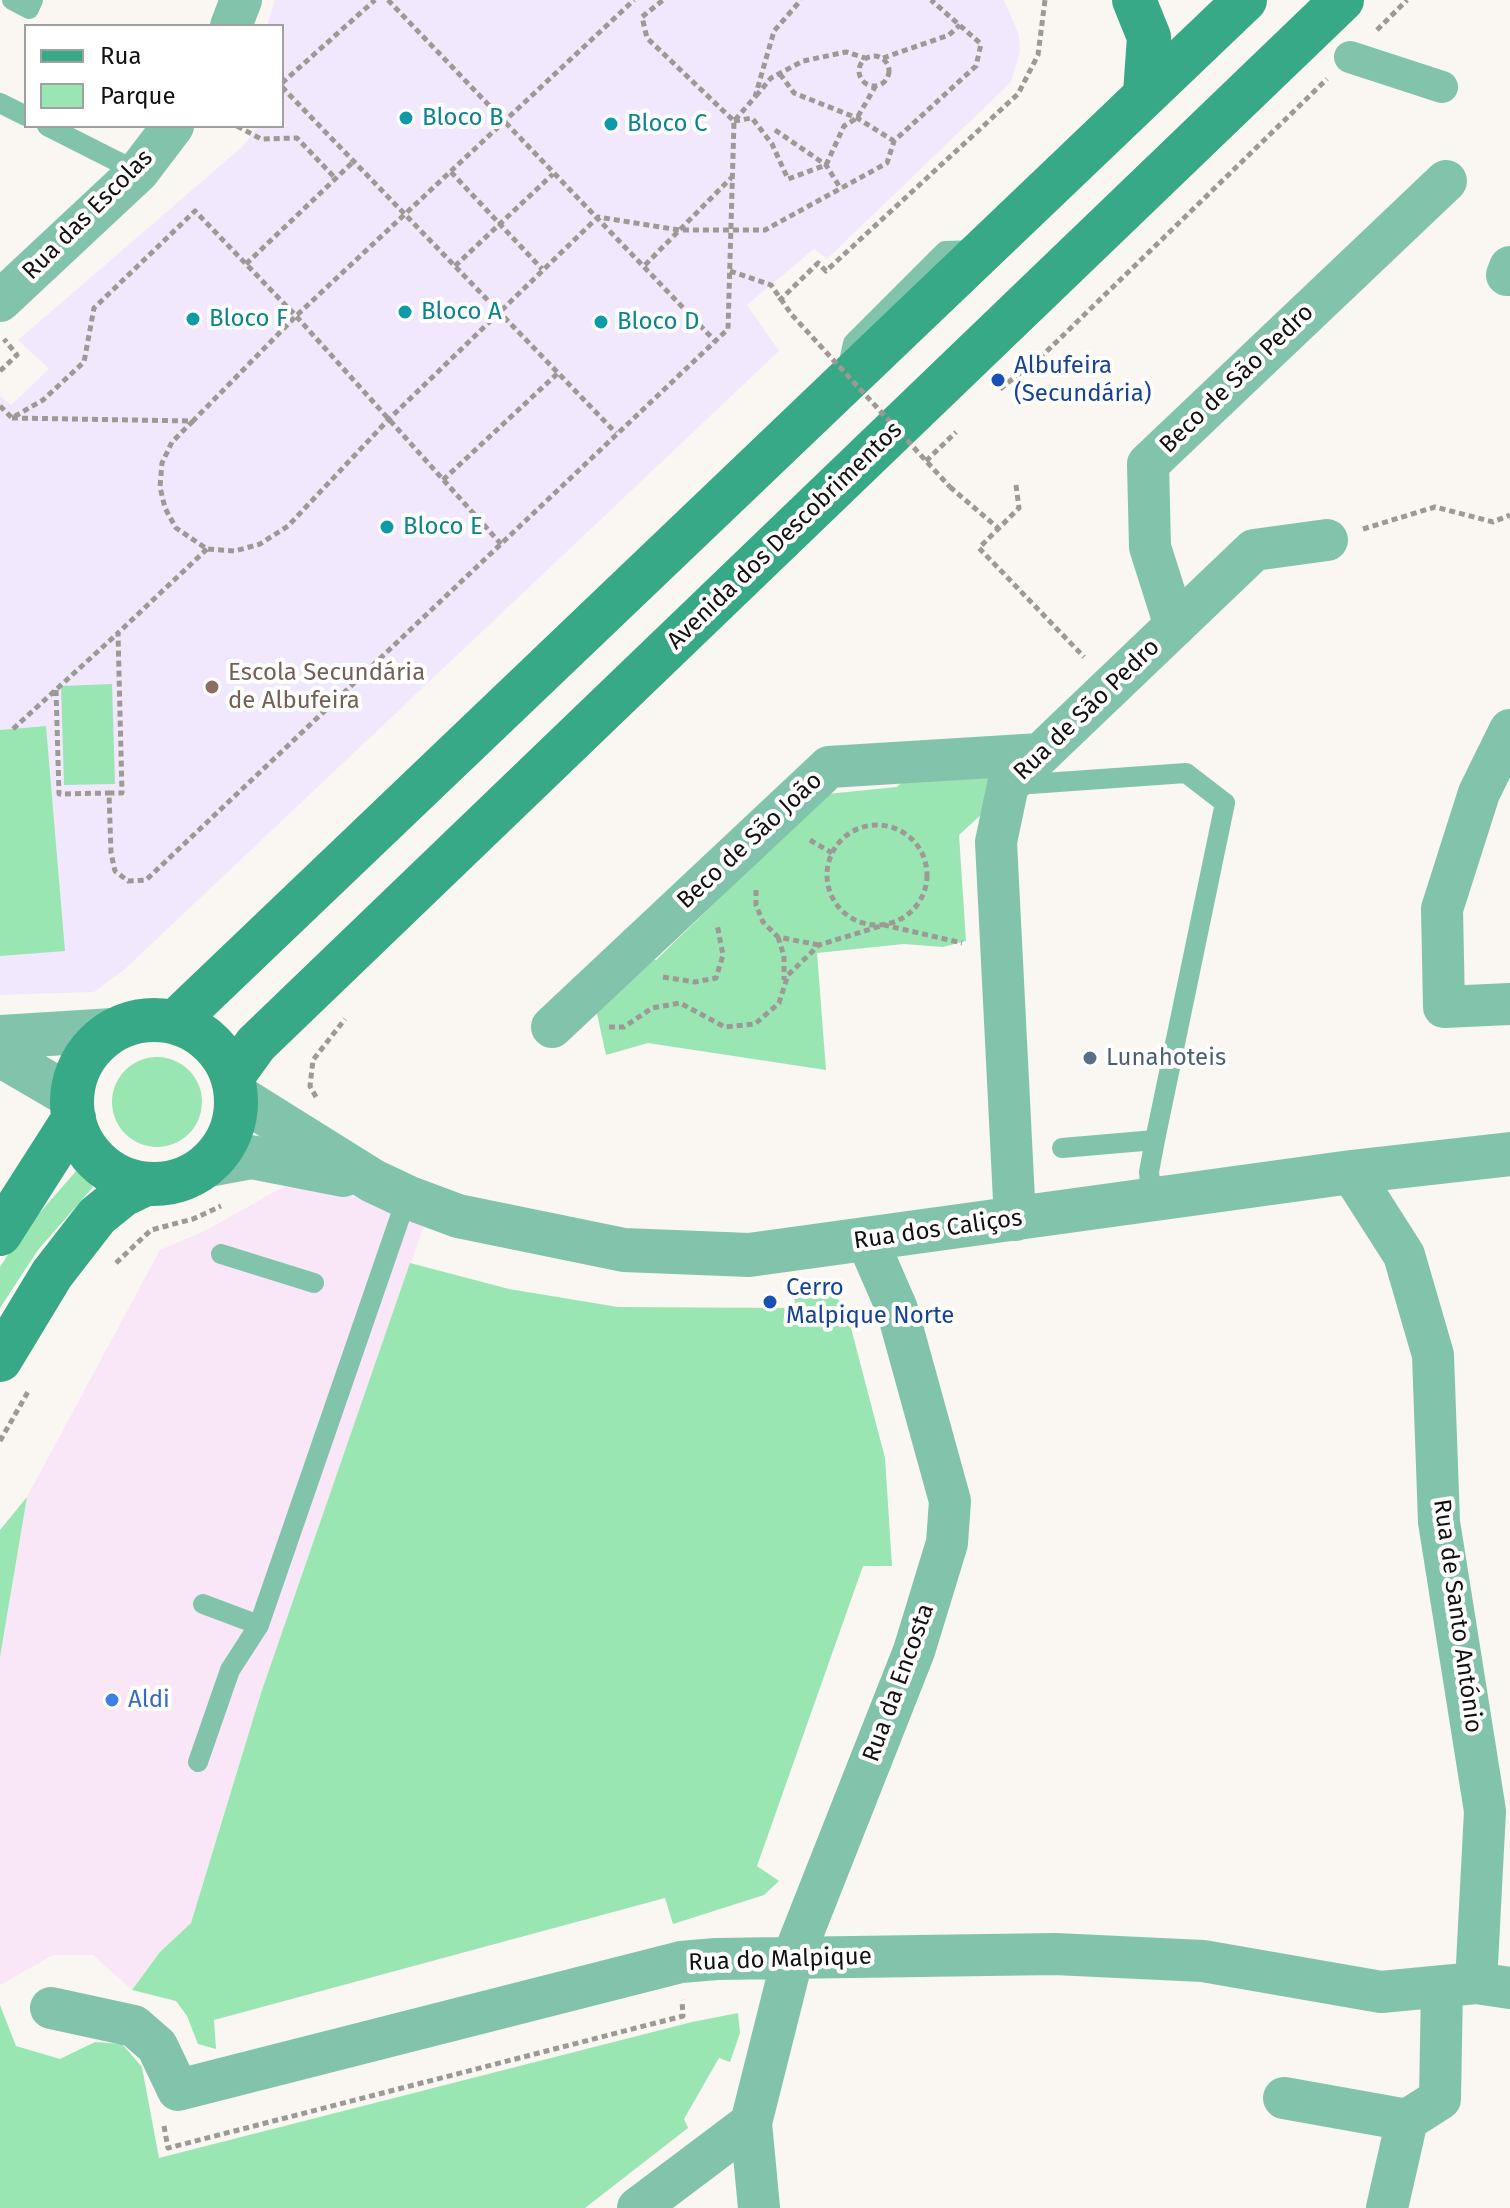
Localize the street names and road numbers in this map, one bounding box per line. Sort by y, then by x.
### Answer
street label: Rua das Escolas [17,144,159,286]
street label: Beco de São Pedro [1154,298,1320,460]
street label: Avenida dos Descobrimentos [662,416,908,656]
street label: Rua de São Pedro [1008,633,1166,787]
street label: Beco de São João [672,767,828,915]
street label: Rua dos Caliços [852,1204,1024,1256]
street label: Rua de Santo António [1426,1497,1488,1735]
street label: Rua da Encosta [857,1600,941,1766]
street label: Rua do Malpique [688,1942,872,1978]

